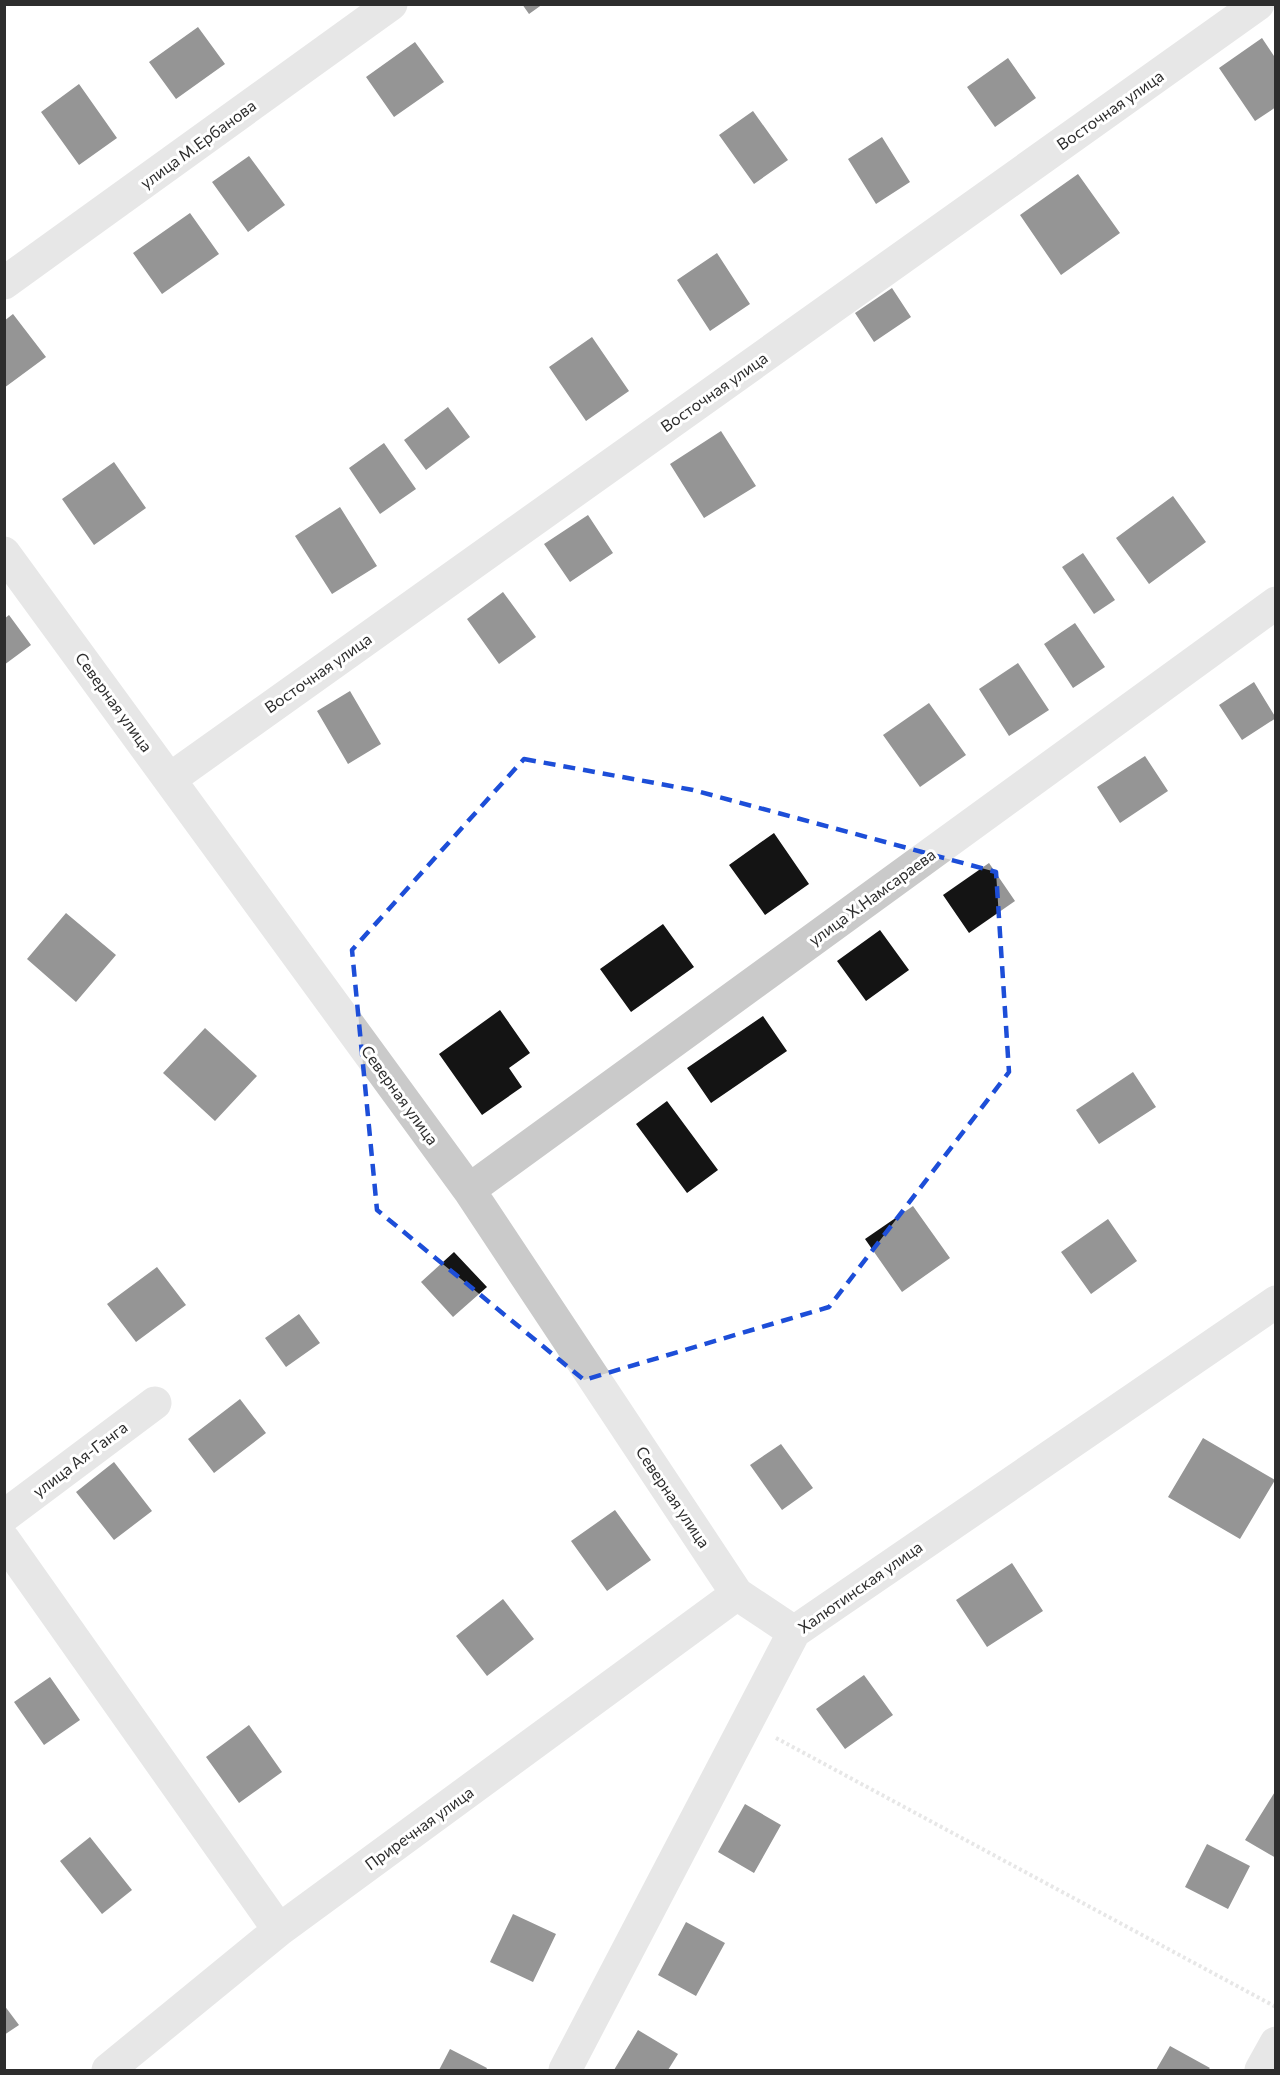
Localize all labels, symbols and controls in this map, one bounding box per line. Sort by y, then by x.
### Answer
street label: Восточная улица [1053,66,1167,153]
street label: улица М.Ербанова [136,95,259,192]
street label: Восточная улица [657,348,771,435]
street label: Восточная улица [261,629,375,716]
street label: Северная улица [72,648,157,755]
street label: улица Х.Намсараева [805,844,939,949]
street label: Северная улица [358,1041,443,1148]
street label: улица Ая-Ганга [29,1417,131,1500]
street label: Северная улица [632,1442,714,1551]
street label: Халютинская улица [794,1537,925,1637]
street label: Приречная улица [361,1782,477,1873]

